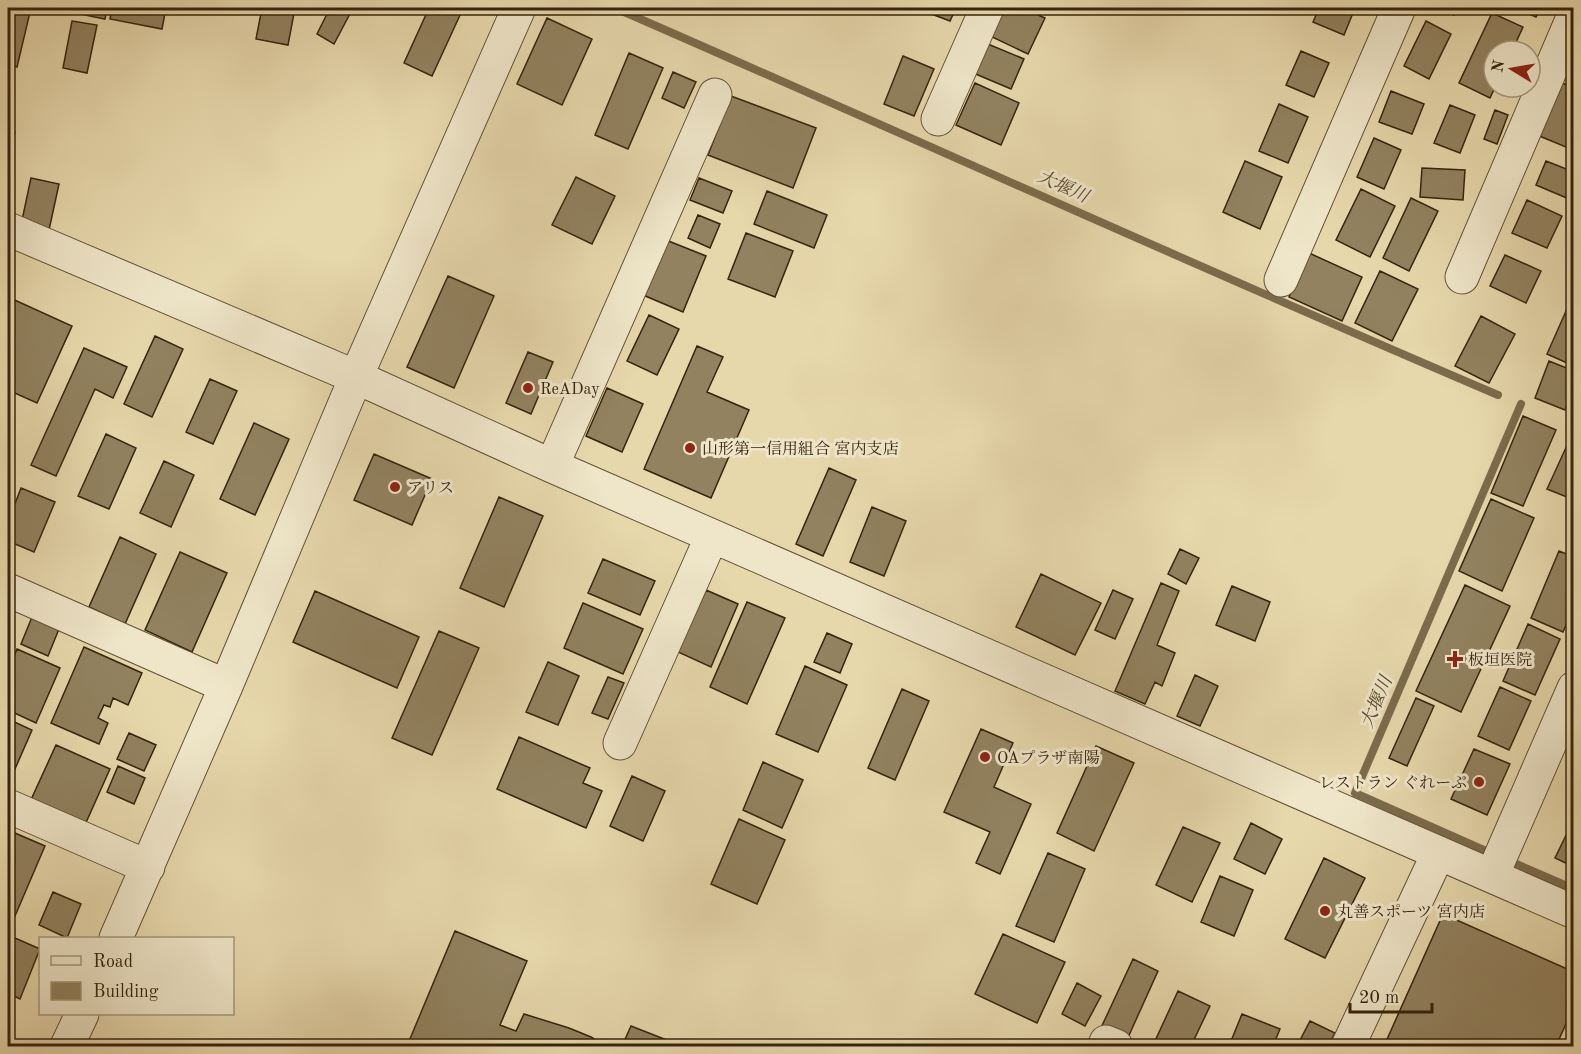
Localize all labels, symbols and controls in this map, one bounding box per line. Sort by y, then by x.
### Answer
north arrow [1482,39,1542,99]
text: N [1490,58,1508,74]
water label: 大堰川 [1034,166,1094,207]
marker: ReADay [521,381,535,395]
place label: ReADay [540,382,600,398]
place label: 山形第一信用組合 宮内支店 [702,440,898,458]
marker: 山形第一信用組合 宮内支店 [683,441,697,455]
marker: アリス [388,480,402,494]
place label: アリス [407,481,454,497]
marker: 板垣医院 [1446,650,1464,668]
place label: 板垣医院 [1468,651,1532,669]
water label: 大堰川 [1356,671,1397,731]
place label: OAプラザ南陽 [997,749,1099,767]
marker: OAプラザ南陽 [978,750,992,764]
place label: レストラン ぐれーぷ [1319,775,1467,792]
marker: レストラン ぐれーぷ [1472,775,1486,789]
place label: 丸善スポーツ 宮内店 [1337,903,1485,921]
marker: 丸善スポーツ 宮内店 [1318,904,1332,918]
legend [39,937,234,1015]
text: Road [93,953,133,971]
scale bar [1350,976,1432,1014]
text: Building [93,983,159,1001]
text: 20 m [1359,989,1399,1007]

